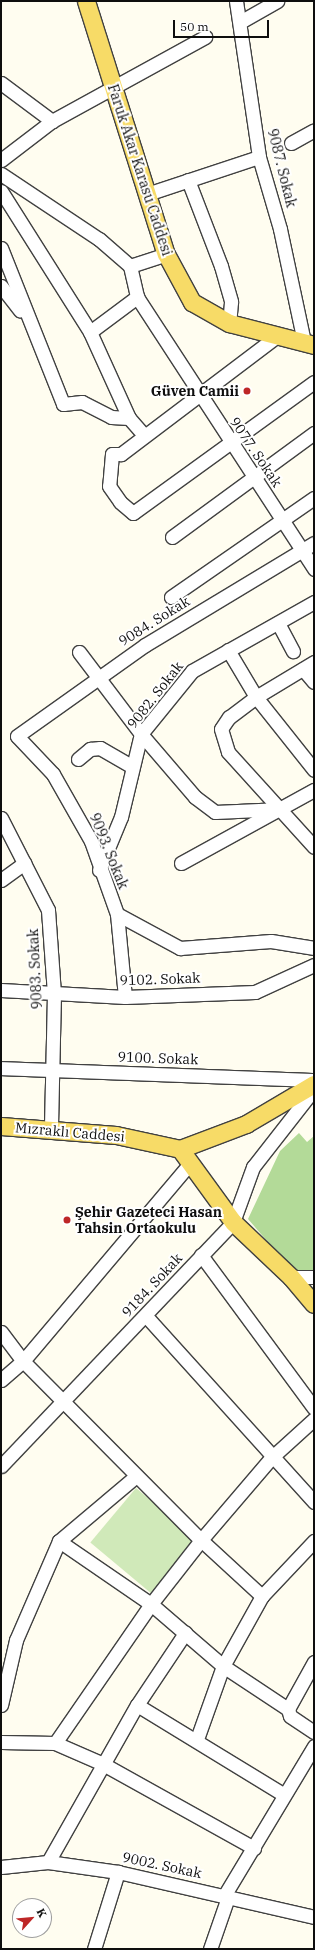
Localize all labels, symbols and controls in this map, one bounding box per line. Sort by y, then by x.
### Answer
scale bar [175,12,271,38]
text: 50 m [180,19,209,34]
street label: Faruk Akar Karasu Caddesi [104,82,176,258]
street label: 9087. Sokak [264,127,300,209]
place label: Güven Camii [151,383,239,399]
marker: Güven Camii [242,386,252,396]
street label: 9077. Sokak [226,414,286,490]
street label: 9084. Sokak [115,592,193,650]
street label: 9082. Sokak [124,658,186,732]
street label: 9093. Sokak [86,810,132,892]
street label: 9083. Sokak [24,928,46,1010]
street label: 9102. Sokak [119,969,201,989]
street label: 9100. Sokak [117,1048,199,1068]
street label: Mızraklı Caddesi [14,1119,126,1145]
place label: Şehir Gazeteci Hasan Tahsin Ortaokulu [75,1204,222,1236]
marker: Şehir Gazeteci Hasan Tahsin Ortaokulu [62,1215,72,1225]
street label: 9184. Sokak [118,1250,186,1320]
street label: 9002. Sokak [121,1848,203,1882]
north arrow [12,1898,52,1938]
text: K [34,1906,50,1920]

